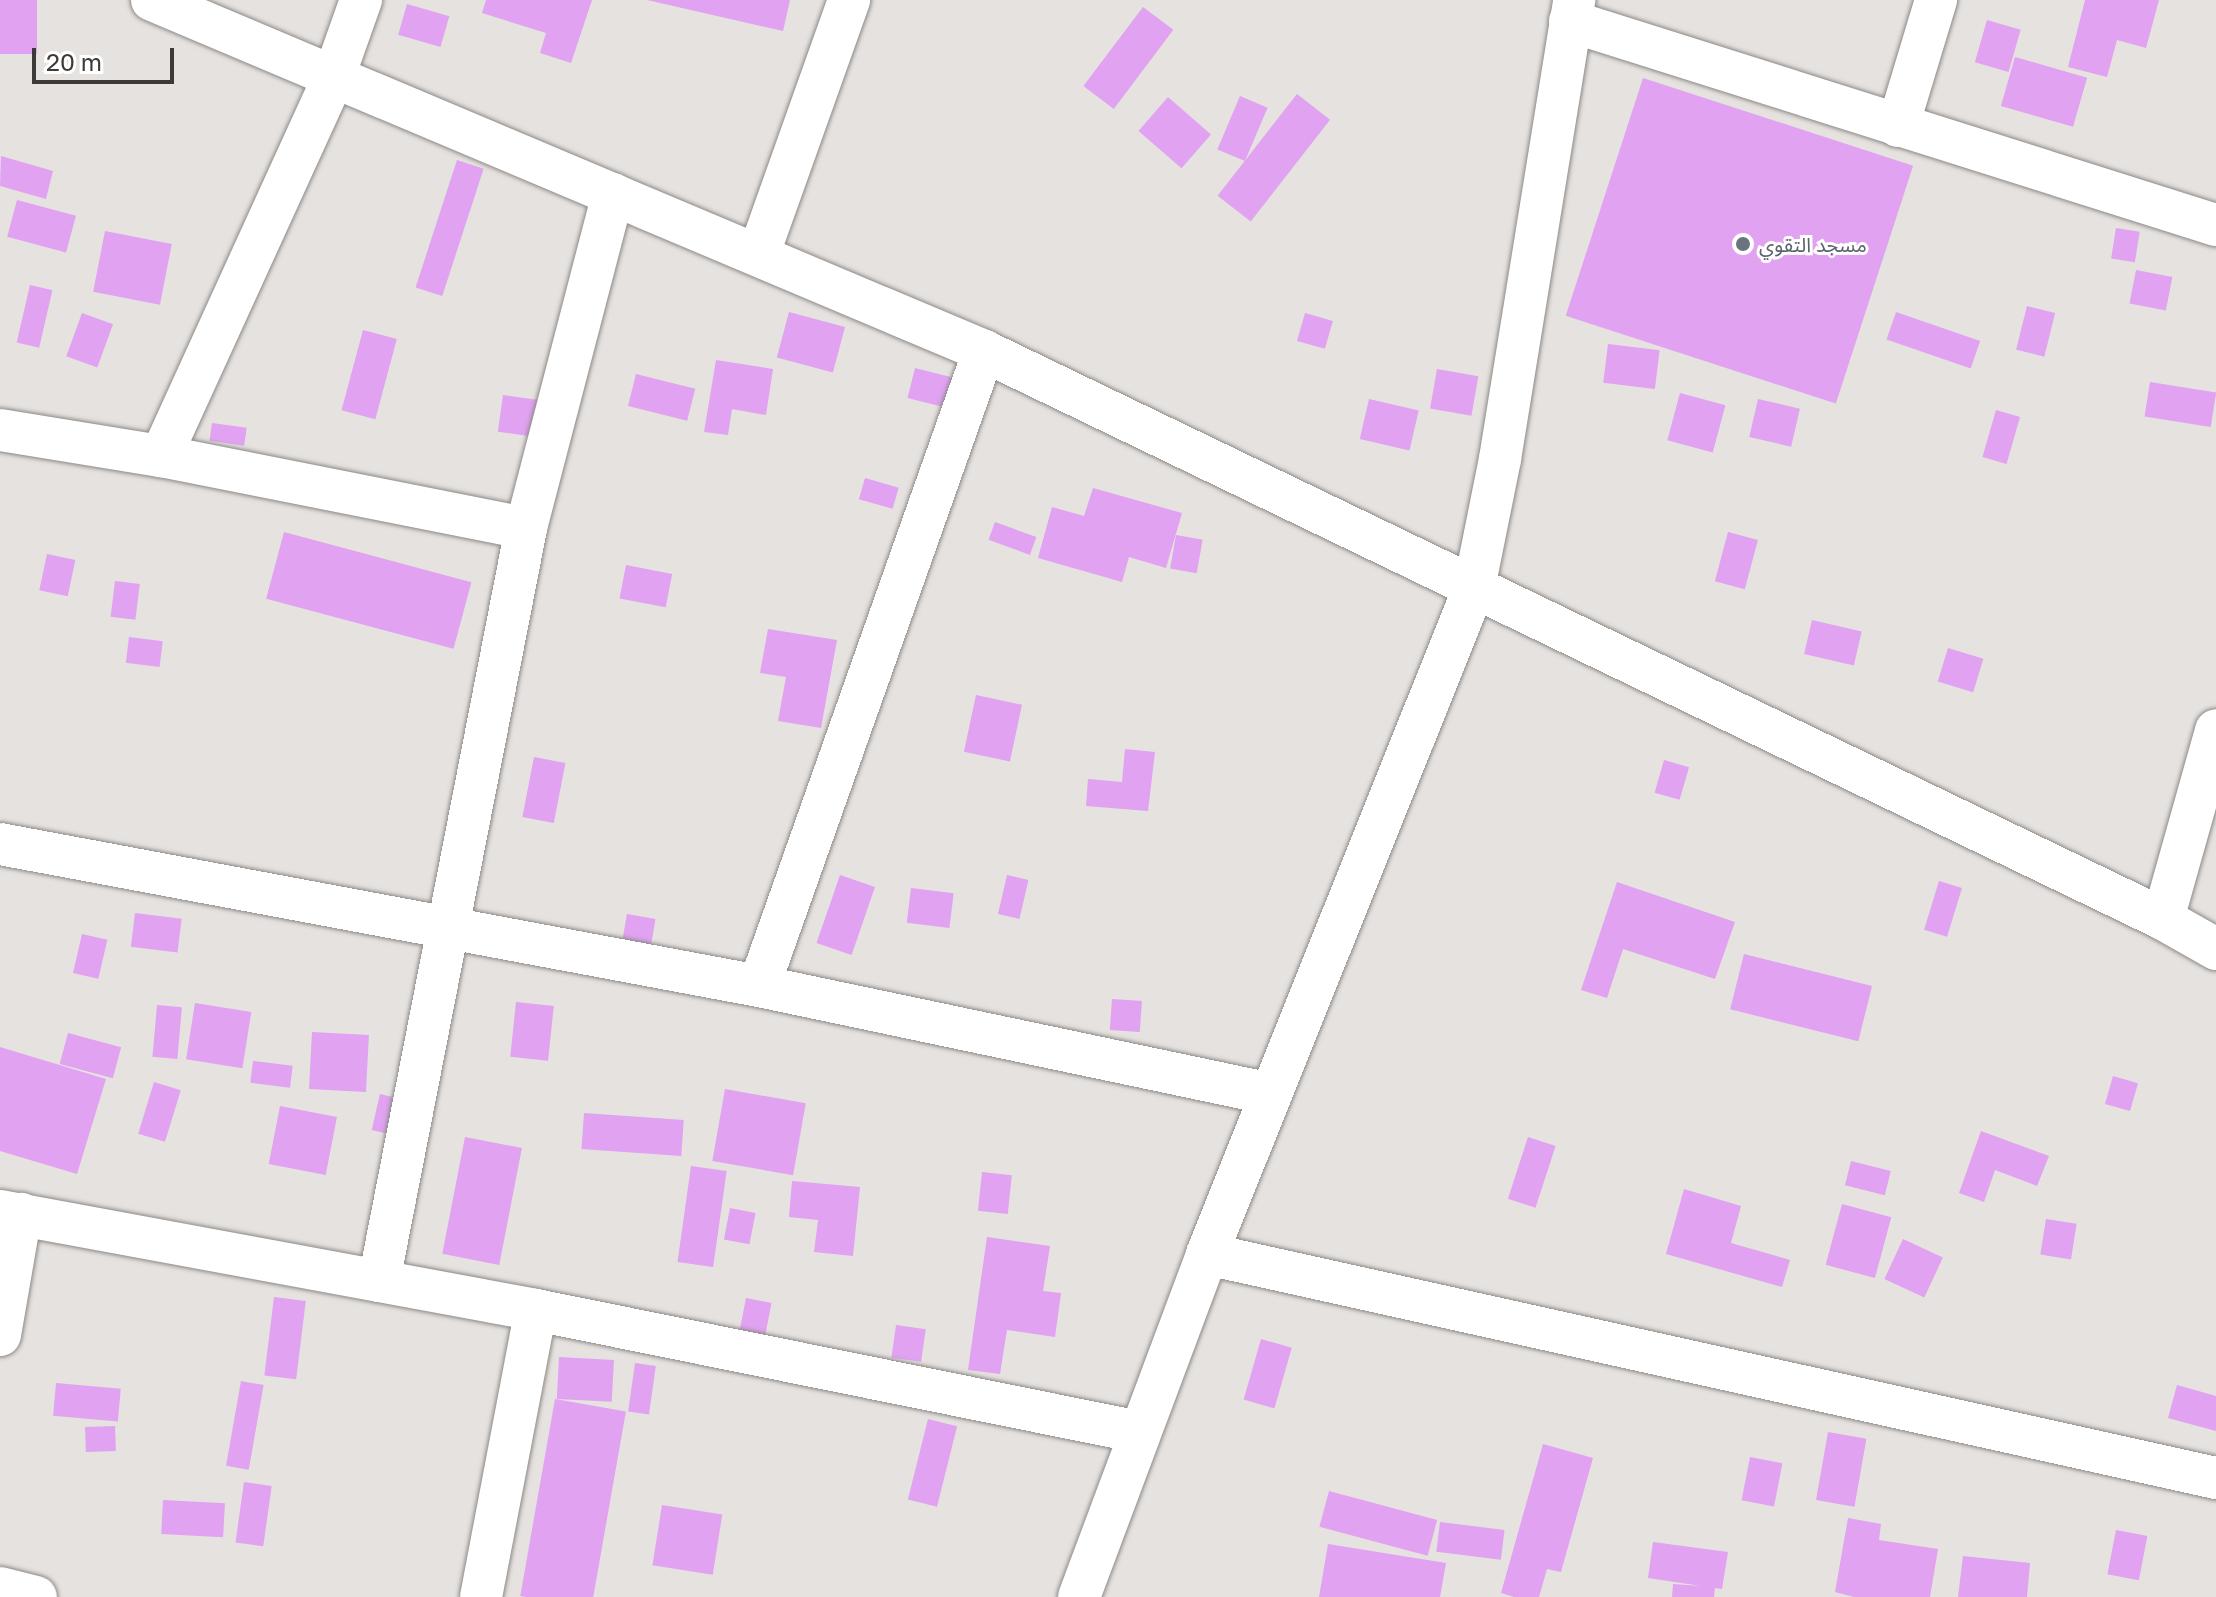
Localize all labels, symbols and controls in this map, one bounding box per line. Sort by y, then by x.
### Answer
scale bar [36,32,178,82]
text: 20 m [46,47,102,76]
place label: مسجد التقوي [1759,232,1867,256]
marker: مسجد التقوي [1734,235,1752,253]

